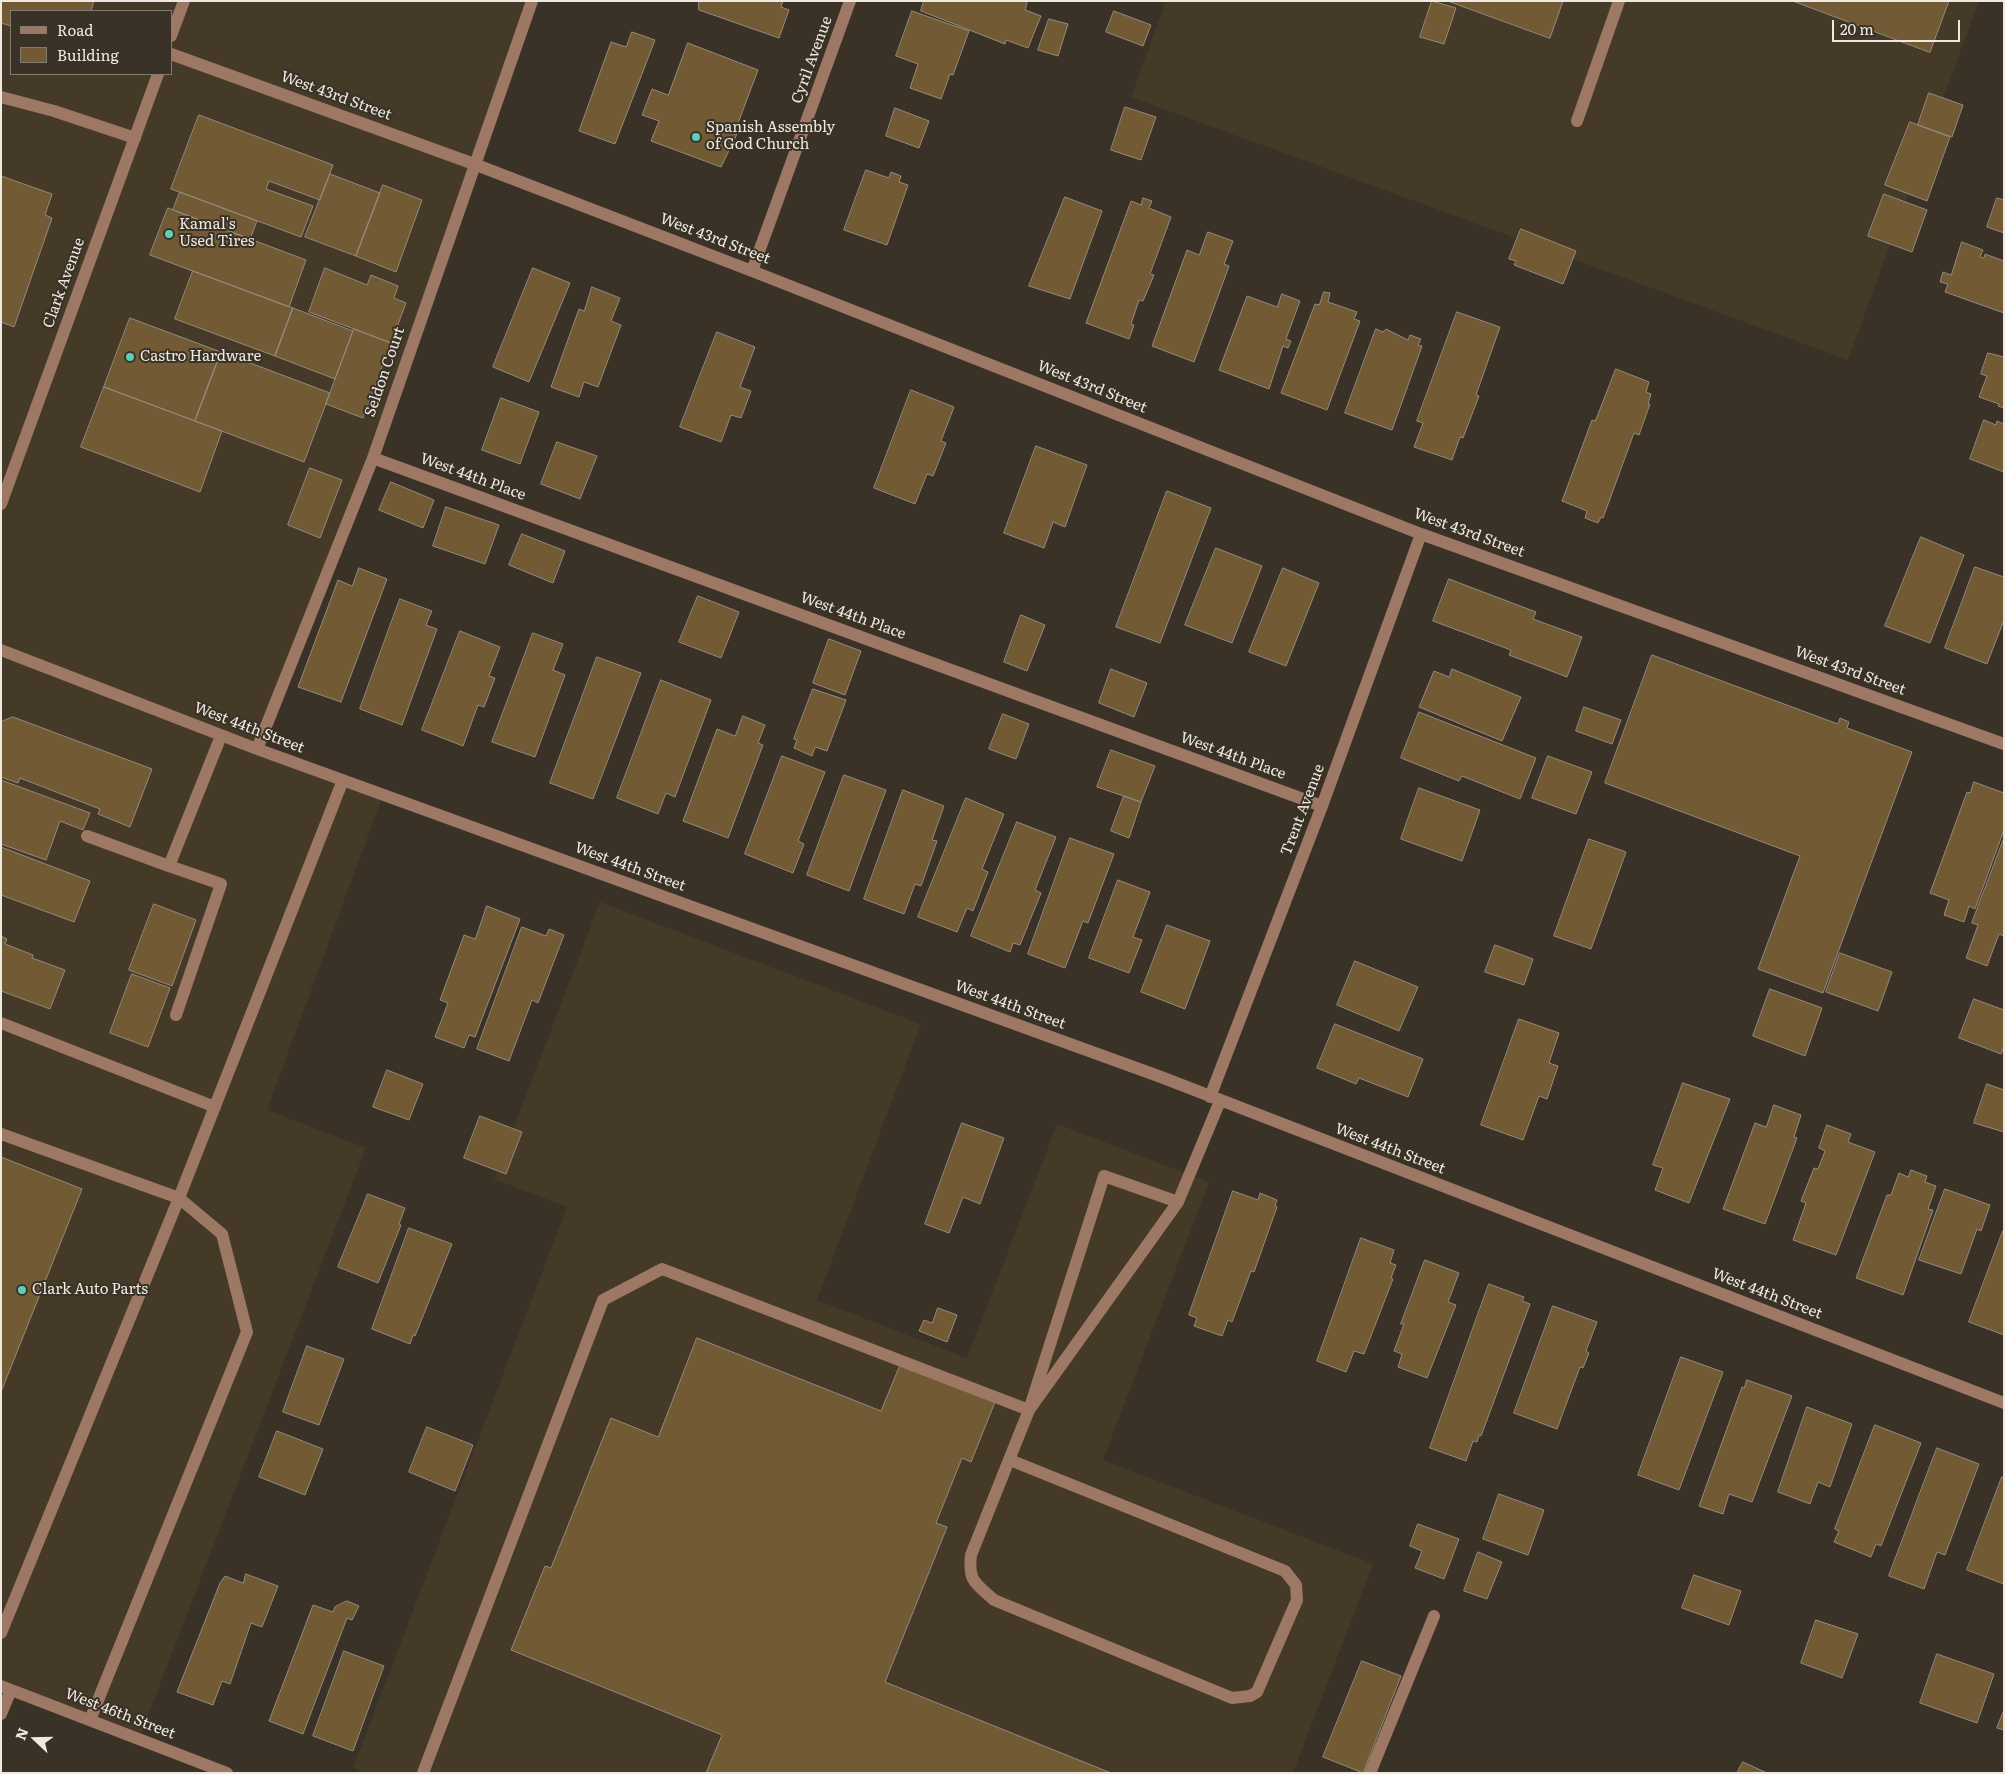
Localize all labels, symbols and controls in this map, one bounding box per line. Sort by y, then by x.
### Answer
legend [10,10,172,75]
scale bar [1835,10,1962,42]
street label: Cyril Avenue [788,14,836,106]
text: 20 m [1840,17,1874,40]
text: Road [57,18,93,41]
text: Building [57,43,119,66]
street label: West 43rd Street [278,68,394,124]
place label: Spanish Assembly of God Church [706,119,835,154]
marker: Spanish Assembly of God Church [690,131,702,143]
street label: West 43rd Street [657,210,773,268]
place label: Kamal's Used Tires [179,216,254,251]
marker: Kamal's Used Tires [163,228,175,240]
street label: Clark Avenue [39,235,89,331]
street label: Seldon Court [361,325,409,419]
place label: Castro Hardware [140,348,261,366]
marker: Castro Hardware [124,351,136,363]
street label: West 43rd Street [1035,357,1149,417]
street label: West 44th Place [418,450,528,504]
street label: West 43rd Street [1411,505,1527,561]
street label: West 44th Place [798,589,908,643]
street label: West 43rd Street [1792,643,1908,699]
street label: West 44th Street [191,699,307,757]
street label: West 44th Place [1178,729,1288,783]
street label: Trent Avenue [1277,762,1329,858]
street label: West 44th Street [572,839,688,895]
street label: West 44th Street [952,977,1068,1033]
street label: West 44th Street [1332,1120,1448,1178]
street label: West 44th Street [1709,1265,1825,1323]
place label: Clark Auto Parts [32,1281,148,1299]
marker: Clark Auto Parts [16,1284,28,1296]
street label: West 46th Street [62,1685,178,1743]
north arrow [10,1714,60,1764]
text: N [10,1725,32,1743]

